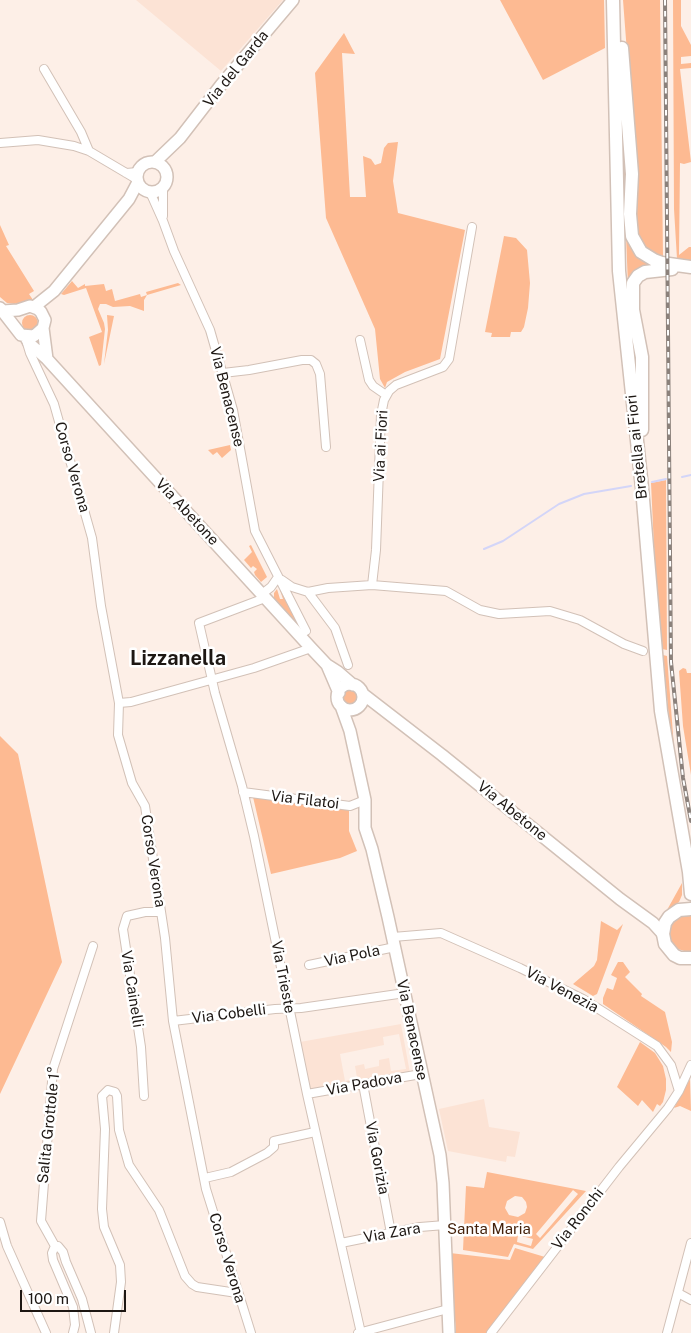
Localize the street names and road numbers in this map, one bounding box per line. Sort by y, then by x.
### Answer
street label: Via del Garda [200,27,272,111]
street label: Via Benacense [206,345,248,449]
street label: Bretella ai Fiori [623,394,651,500]
street label: Via ai Fiori [370,410,392,482]
street label: Corso Verona [50,420,94,514]
street label: Via Abetone [152,475,222,549]
street label: Via Abetone [473,777,551,845]
street label: Via Filatoi [270,787,340,813]
street label: Corso Verona [137,813,169,909]
street label: Via Trieste [267,939,299,1015]
street label: Via Pola [323,941,381,971]
street label: Via Cainelli [117,949,147,1029]
street label: Via Venezia [523,963,601,1017]
street label: Via Benacense [393,978,431,1082]
street label: Via Cobelli [191,1001,267,1027]
street label: Salita Grottole 1° [34,1066,64,1184]
street label: Via Padova [325,1069,403,1099]
street label: Via Gorizia [361,1120,393,1196]
street label: Via Ronchi [548,1185,608,1253]
street label: Corso Verona [205,1211,249,1305]
street label: Via Zara [362,1219,422,1247]

